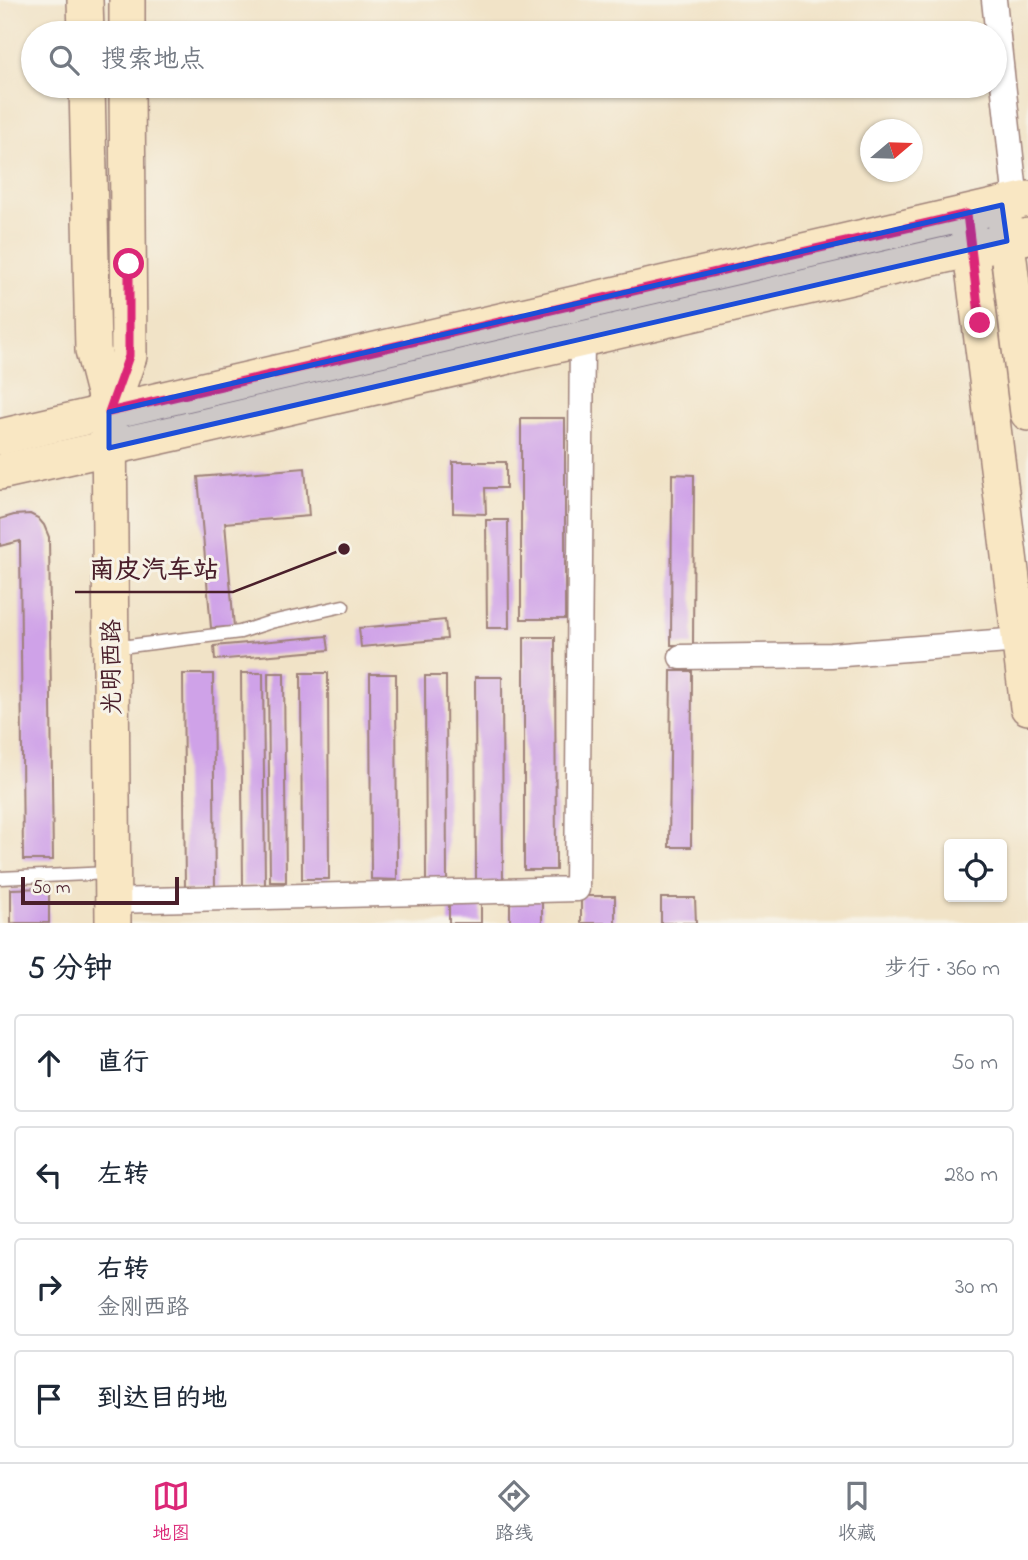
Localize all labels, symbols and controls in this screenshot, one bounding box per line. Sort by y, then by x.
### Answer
search box [21,21,1007,98]
icon: search [45,41,83,79]
text: 搜索地点 [101,42,205,80]
north arrow [860,119,923,182]
route start [113,248,144,279]
route end [964,307,995,338]
callout: 南皮汽车站 [75,545,233,592]
text: 南皮汽车站 [89,553,219,591]
street label: 光明西路 [96,619,131,715]
map controls [944,839,1007,902]
button: locate [944,839,1007,902]
scale bar [21,874,178,906]
text: 50 m [32,875,71,902]
text: 5 分钟 [28,948,113,992]
text: 步行 · 360 m [884,953,1000,986]
icon: ahead [30,1044,68,1082]
text: 直行 [97,1045,149,1083]
text: 50 m [951,1047,998,1080]
icon: left [30,1156,68,1194]
text: 左转 [97,1157,149,1195]
text: 280 m [944,1159,998,1192]
text: 右转 [97,1252,149,1290]
icon: right [30,1268,68,1306]
text: 30 m [955,1271,998,1304]
text: 金刚西路 [97,1292,189,1325]
icon: arrive [30,1380,68,1418]
text: 到达目的地 [97,1381,227,1419]
tab: 地图 [152,1477,190,1548]
tab: 路线 [495,1477,533,1548]
tab: 收藏 [838,1477,876,1548]

